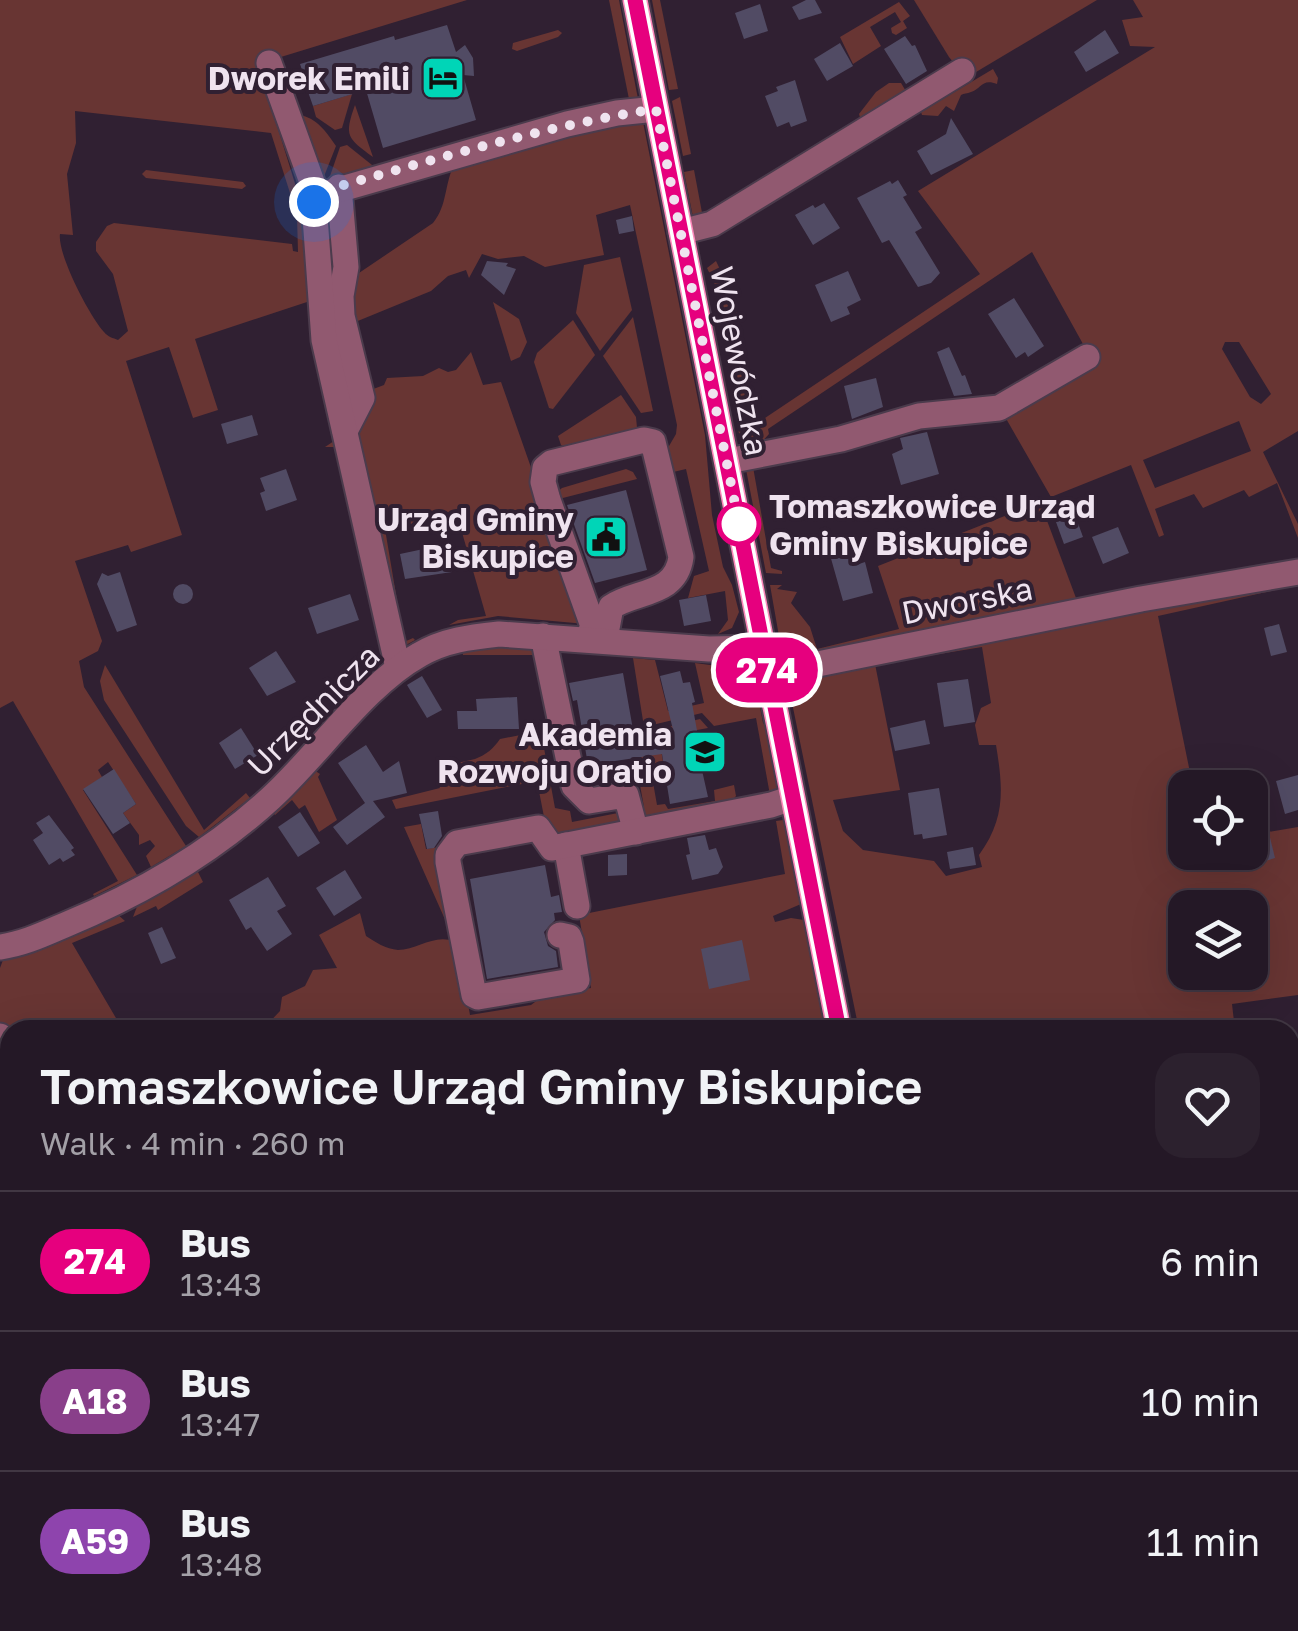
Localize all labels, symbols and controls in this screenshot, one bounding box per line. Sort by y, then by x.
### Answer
hotel icon: Dworek Emili [420,55,466,101]
place label: Dworek Emili [208,59,410,97]
your location [289,177,339,227]
street label: Wojewódzka [703,263,777,459]
place label: Tomaszkowice Urząd Gminy Biskupice [769,487,1096,562]
place label: Urząd Gminy Biskupice [377,500,574,575]
marker: Tomaszkowice Urząd Gminy Biskupice [718,503,760,545]
public building icon: Urząd Gminy Biskupice [583,514,629,560]
street label: Dworska [898,569,1036,631]
street label: Urzędnicza [239,636,387,784]
line badge: 274 [710,638,824,702]
text: 274 [736,649,798,691]
place label: Akademia Rozwoju Oratio [437,715,672,790]
school or university icon: Akademia Rozwoju Oratio [682,729,728,775]
map controls [1168,770,1268,990]
button: locate [1168,770,1268,870]
button: layers [1168,890,1268,990]
button: heart [1155,1053,1260,1158]
text: Tomaszkowice Urząd Gminy Biskupice [40,1057,922,1115]
text: Walk · 4 min · 260 m [40,1124,345,1162]
text: Bus [180,1220,251,1265]
text: 6 min [1160,1239,1260,1284]
text: 274 [64,1240,126,1282]
text: 13:43 [180,1265,262,1303]
text: Bus [180,1360,251,1405]
text: 10 min [1141,1379,1260,1424]
text: A18 [62,1380,128,1422]
text: 13:47 [180,1405,260,1443]
text: Bus [180,1500,251,1545]
text: 11 min [1146,1519,1260,1564]
text: A59 [61,1520,129,1562]
text: 13:48 [180,1545,263,1583]

